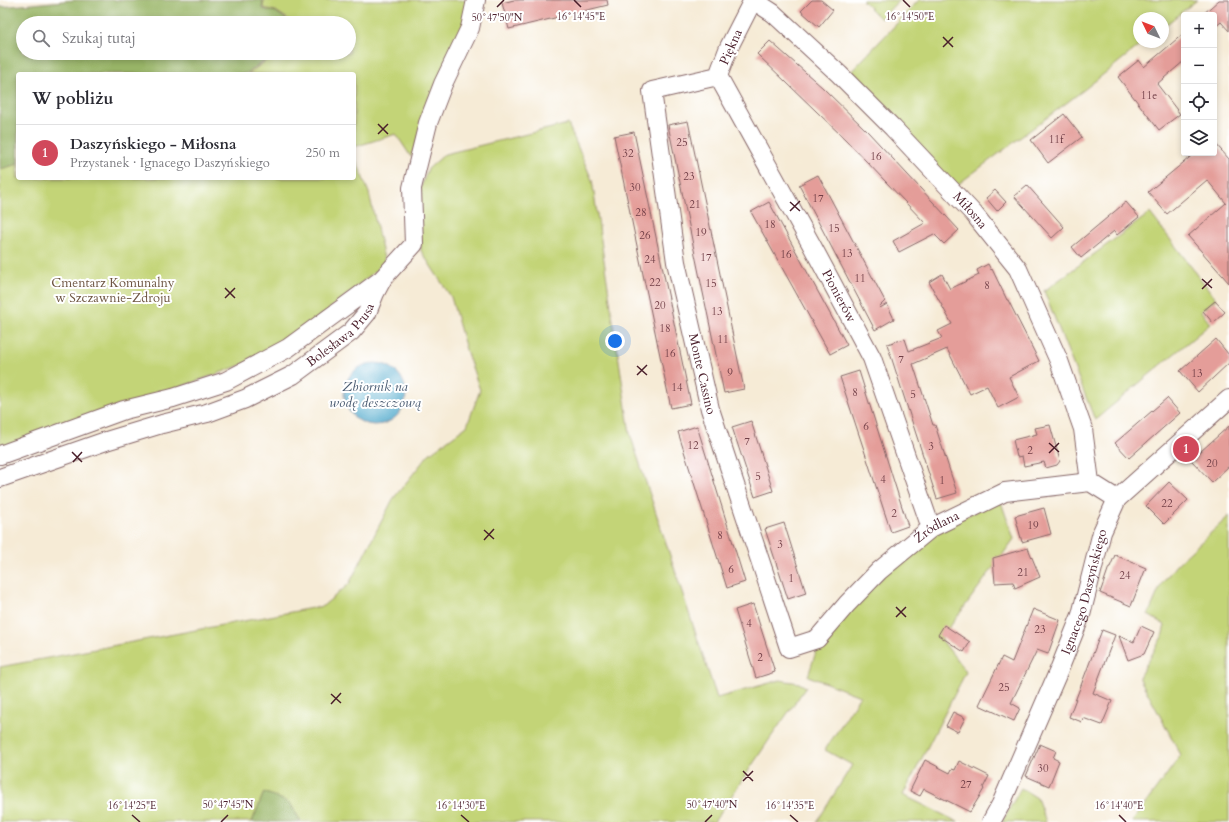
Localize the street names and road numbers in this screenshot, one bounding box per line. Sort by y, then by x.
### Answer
street label: Piękna [715,26,747,68]
street label: Miłosna [949,188,992,233]
street label: Pionierów [817,266,861,326]
street label: Bolesława Prusa [303,300,379,371]
street label: Monte Cassino [684,332,720,417]
street label: Źródlana [910,507,962,547]
street label: Ignacego Daszyńskiego [1057,527,1111,657]

